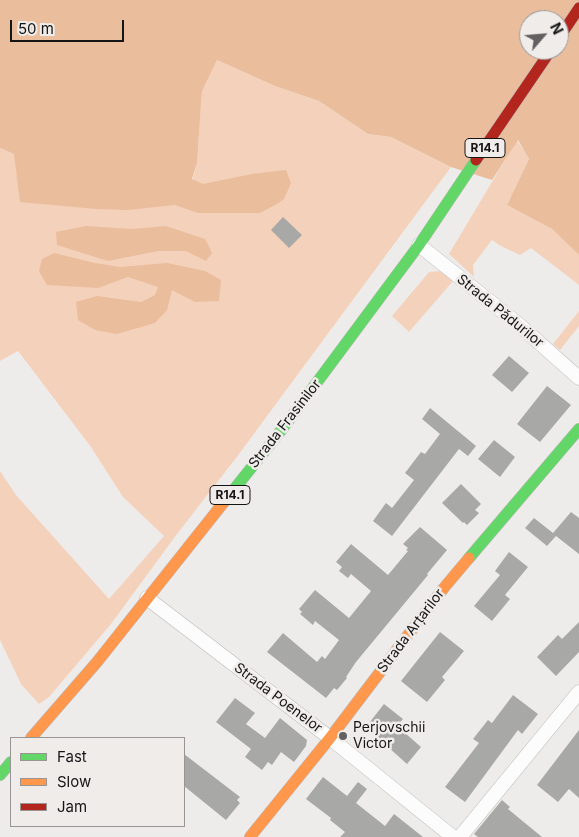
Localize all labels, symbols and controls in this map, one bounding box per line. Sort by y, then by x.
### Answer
scale bar [12,10,126,42]
north arrow [519,10,569,60]
text: 50 m [18,19,54,38]
text: N [547,20,567,37]
road number: R14.1 [465,138,505,158]
street label: Strada Pădurilor [453,271,547,351]
street label: Strada Frasinilor [245,376,325,472]
road number: R14.1 [210,486,250,504]
street label: Strada Arțarilor [374,586,448,676]
street label: Strada Poenelor [231,659,325,737]
place label: Perjovschii Victor [353,720,425,752]
marker: Perjovschii Victor [337,730,349,742]
legend [10,737,185,827]
text: Fast [57,747,87,766]
text: Slow [57,772,91,791]
text: Jam [57,797,87,816]

